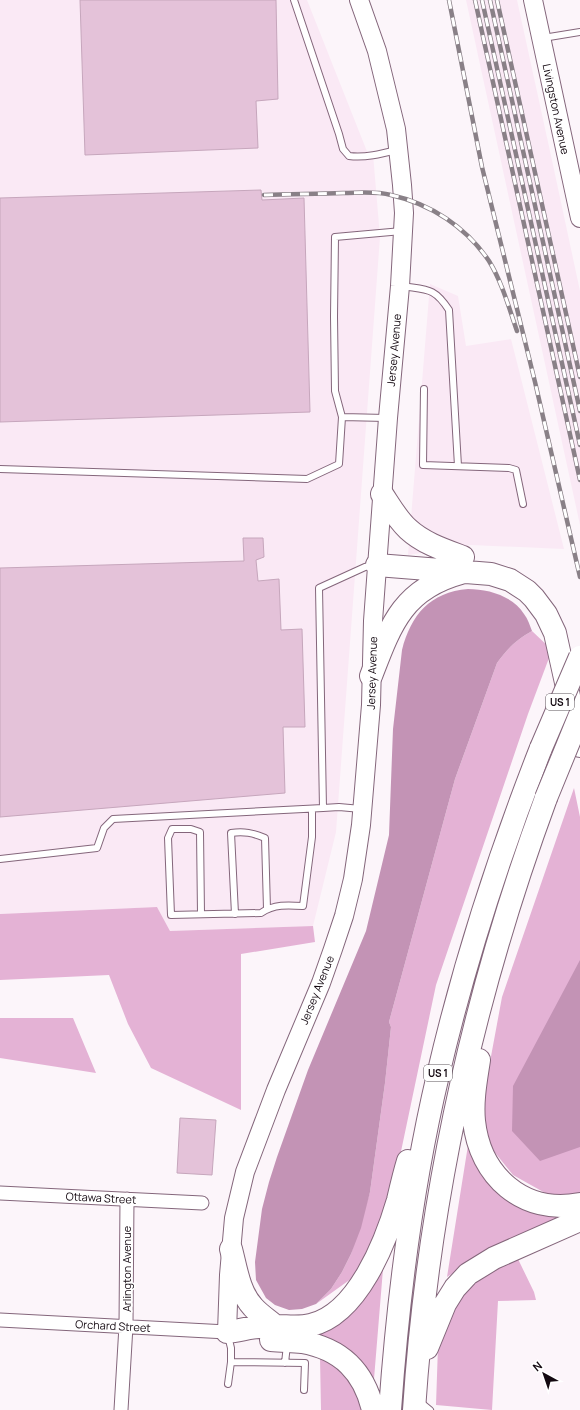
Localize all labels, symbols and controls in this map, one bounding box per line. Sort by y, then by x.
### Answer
street label: Livingston Avenue [540,62,574,156]
street label: Jersey Avenue [383,312,404,387]
street label: Jersey Avenue [363,636,380,710]
road number: US 1 [546,694,574,710]
street label: Jersey Avenue [296,953,337,1026]
road number: US 1 [424,1065,452,1081]
street label: Ottawa Street [65,1188,137,1207]
street label: Arlington Avenue [119,1225,134,1312]
street label: Orchard Street [75,1316,151,1335]
north arrow [524,1354,564,1394]
text: N [529,1358,545,1374]

